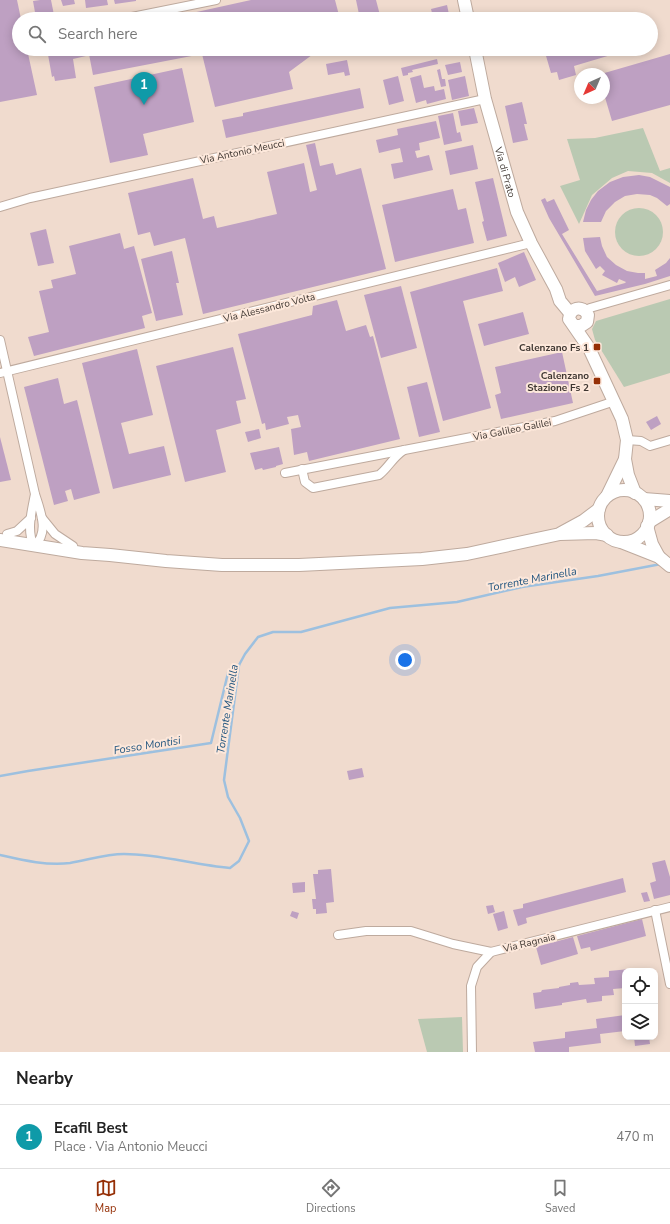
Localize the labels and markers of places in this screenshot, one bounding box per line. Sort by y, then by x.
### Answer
pin: 1 [131,72,157,105]
place label: Calenzano Fs 1 [519,341,589,355]
marker: Calenzano Fs 1 [592,342,602,352]
place label: Calenzano Stazione Fs 2 [527,369,589,395]
marker: Calenzano Stazione Fs 2 [592,376,602,386]

